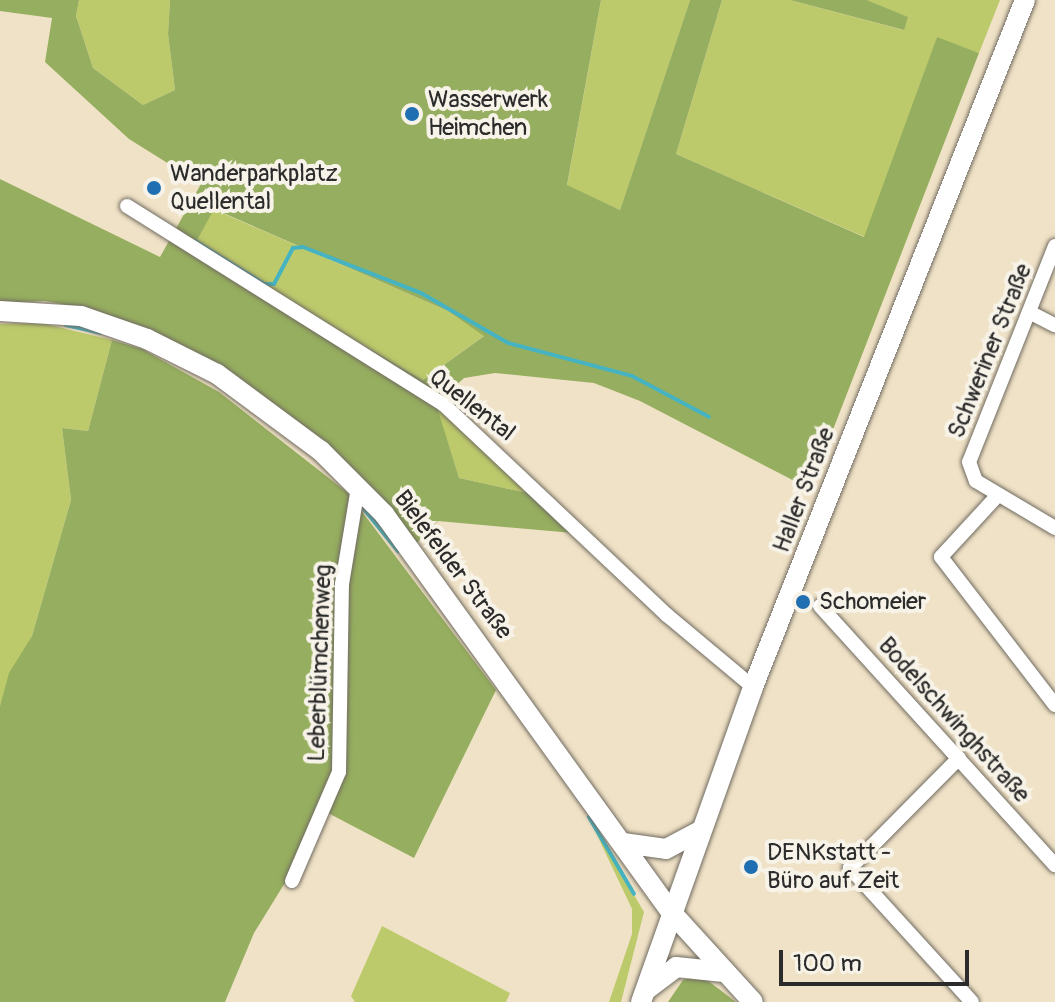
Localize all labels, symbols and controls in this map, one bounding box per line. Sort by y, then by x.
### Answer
place label: Wasserwerk Heimchen [428,86,548,142]
marker: Wasserwerk Heimchen [403,105,421,123]
place label: Wanderparkplatz Quellental [170,160,338,216]
marker: Wanderparkplatz Quellental [145,179,163,197]
street label: Schweriner Straße [942,260,1038,442]
street label: Quellental [423,362,521,448]
street label: Haller Straße [767,423,841,557]
street label: Bielefelder Straße [388,485,518,645]
street label: Leberblümchenweg [302,564,338,762]
place label: Schomeier [819,588,926,616]
marker: Schomeier [794,593,812,611]
street label: Bodelschwinghstraße [872,631,1036,809]
place label: DENKstatt - Büro auf Zeit [767,839,899,895]
marker: DENKstatt - Büro auf Zeit [742,858,760,876]
scale bar [783,934,973,984]
text: 100 m [793,949,862,978]

